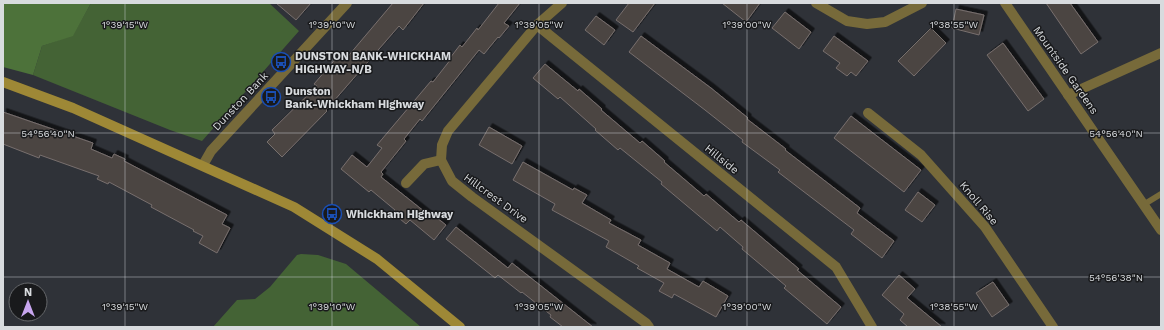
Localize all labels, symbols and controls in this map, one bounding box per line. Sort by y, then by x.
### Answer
text: 1°39'15"W [102,19,148,30]
text: 1°39'10"W [309,19,356,30]
text: 1°39'05"W [515,19,564,30]
text: 1°39'00"W [723,19,772,30]
text: 1°38'55"W [930,19,978,30]
street label: Mountside Gardens [1030,24,1101,117]
place label: DUNSTON BANK-WHICKHAM HIGHWAY-N/B [295,50,451,76]
bus stop icon: DUNSTON BANK-WHICKHAM HIGHWAY-N/B [270,51,292,73]
street label: Dunston Bank [210,69,271,133]
place label: Dunston Bank-Whickham Highway [285,85,425,111]
bus stop icon: Dunston Bank-Whickham Highway [260,86,282,108]
text: 54°56'40"N [21,128,75,139]
text: 54°56'40"N [1089,128,1143,139]
street label: Hillside [702,142,741,177]
street label: Hillcrest Drive [461,171,530,226]
street label: Knoll Rise [957,179,1001,228]
bus stop icon: Whickham Highway [321,203,343,225]
place label: Whickham Highway [346,208,454,221]
text: 54°56'38"N [1089,272,1143,283]
north arrow [8,282,48,322]
text: N [24,286,32,299]
text: 1°39'15"W [102,301,148,312]
text: 1°39'10"W [309,301,356,312]
text: 1°39'05"W [515,301,564,312]
text: 1°39'00"W [723,301,772,312]
text: 1°38'55"W [930,301,978,312]

